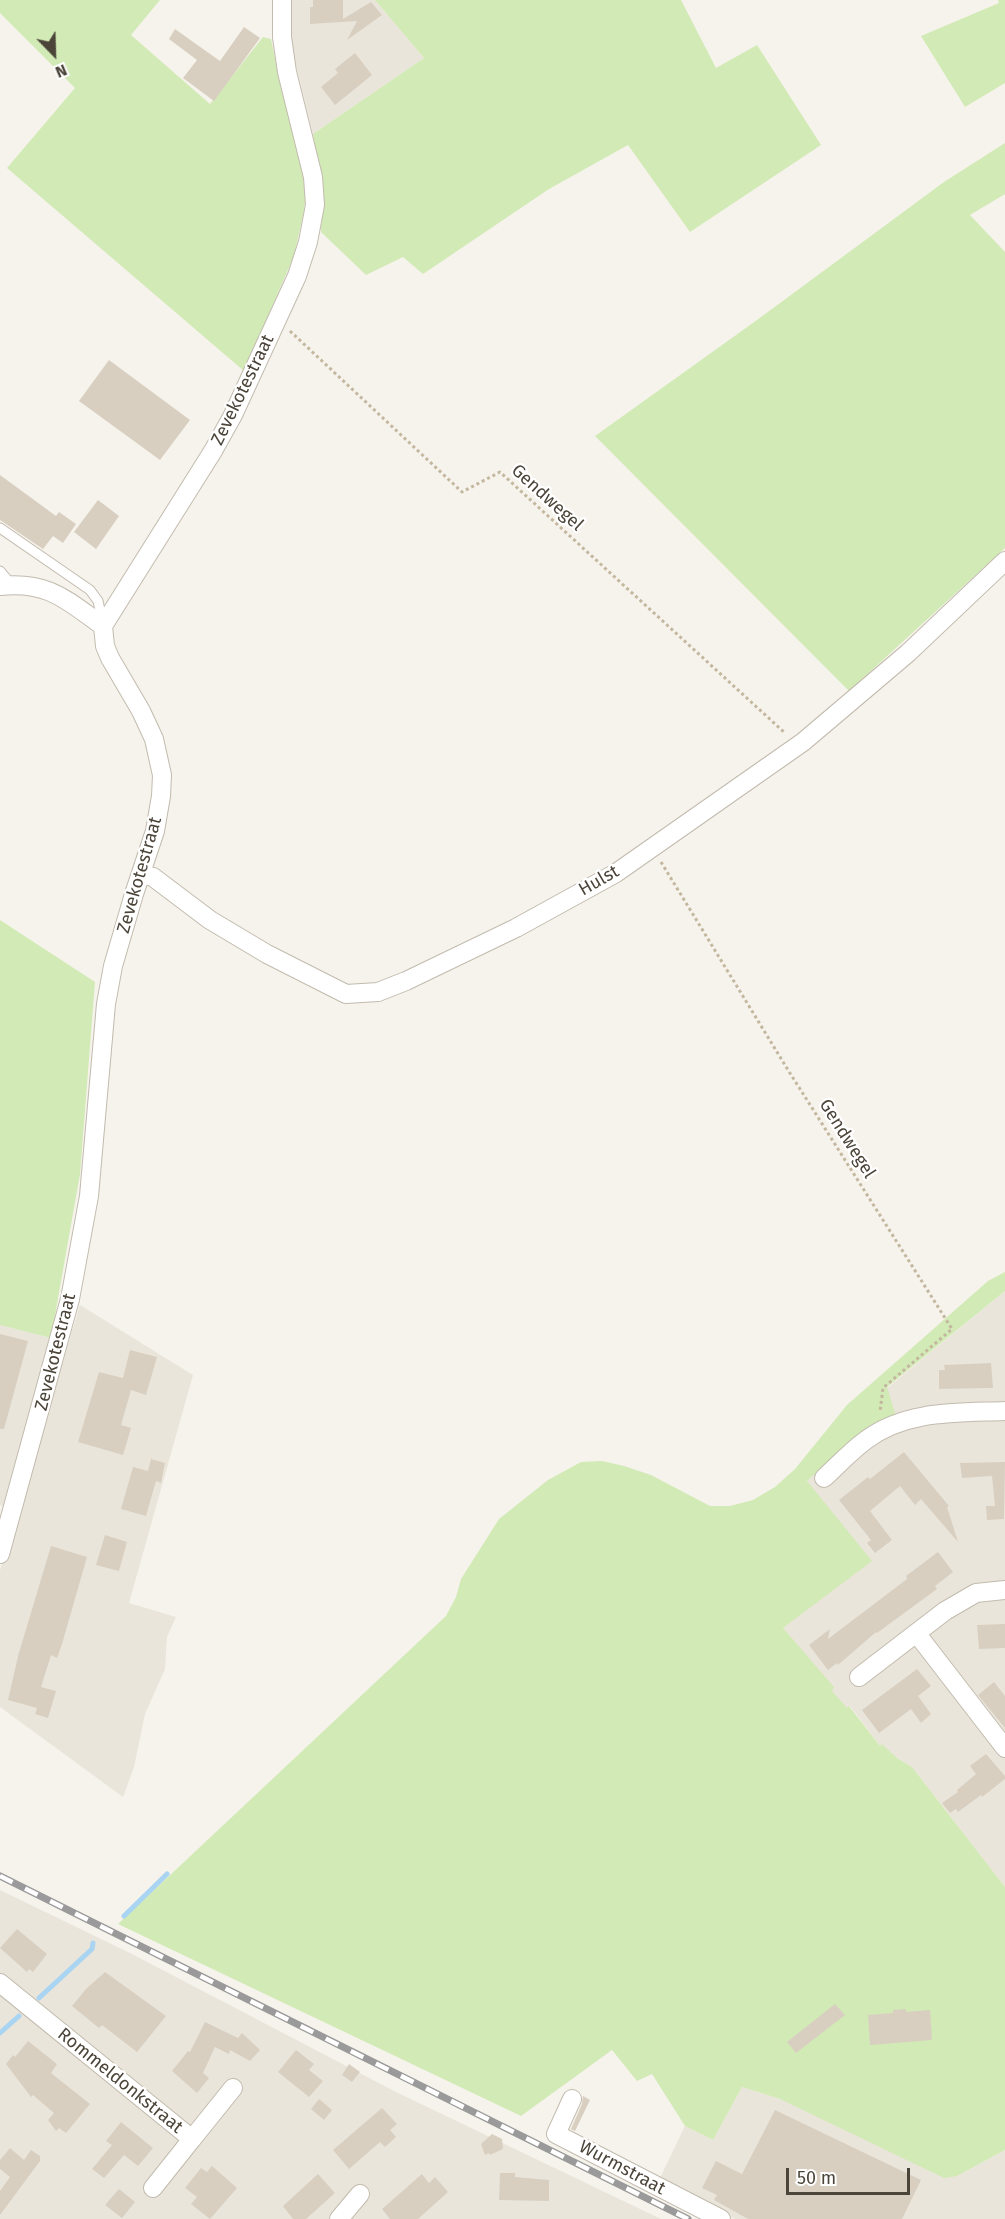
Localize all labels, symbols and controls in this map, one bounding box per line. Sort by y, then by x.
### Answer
north arrow [24,24,84,84]
text: N [53,60,70,82]
street label: Zevekotestraat [207,331,279,449]
street label: Gendwegel [507,460,587,536]
street label: Zevekotestraat [113,814,167,936]
street label: Hulst [575,861,623,901]
street label: Gendwegel [814,1095,880,1183]
street label: Zevekotestraat [31,1291,81,1413]
street label: Rommeldonkstraat [53,2024,187,2138]
street label: Wurmstraat [575,2136,669,2200]
scale bar [789,2156,914,2194]
text: 50 m [797,2167,836,2189]

